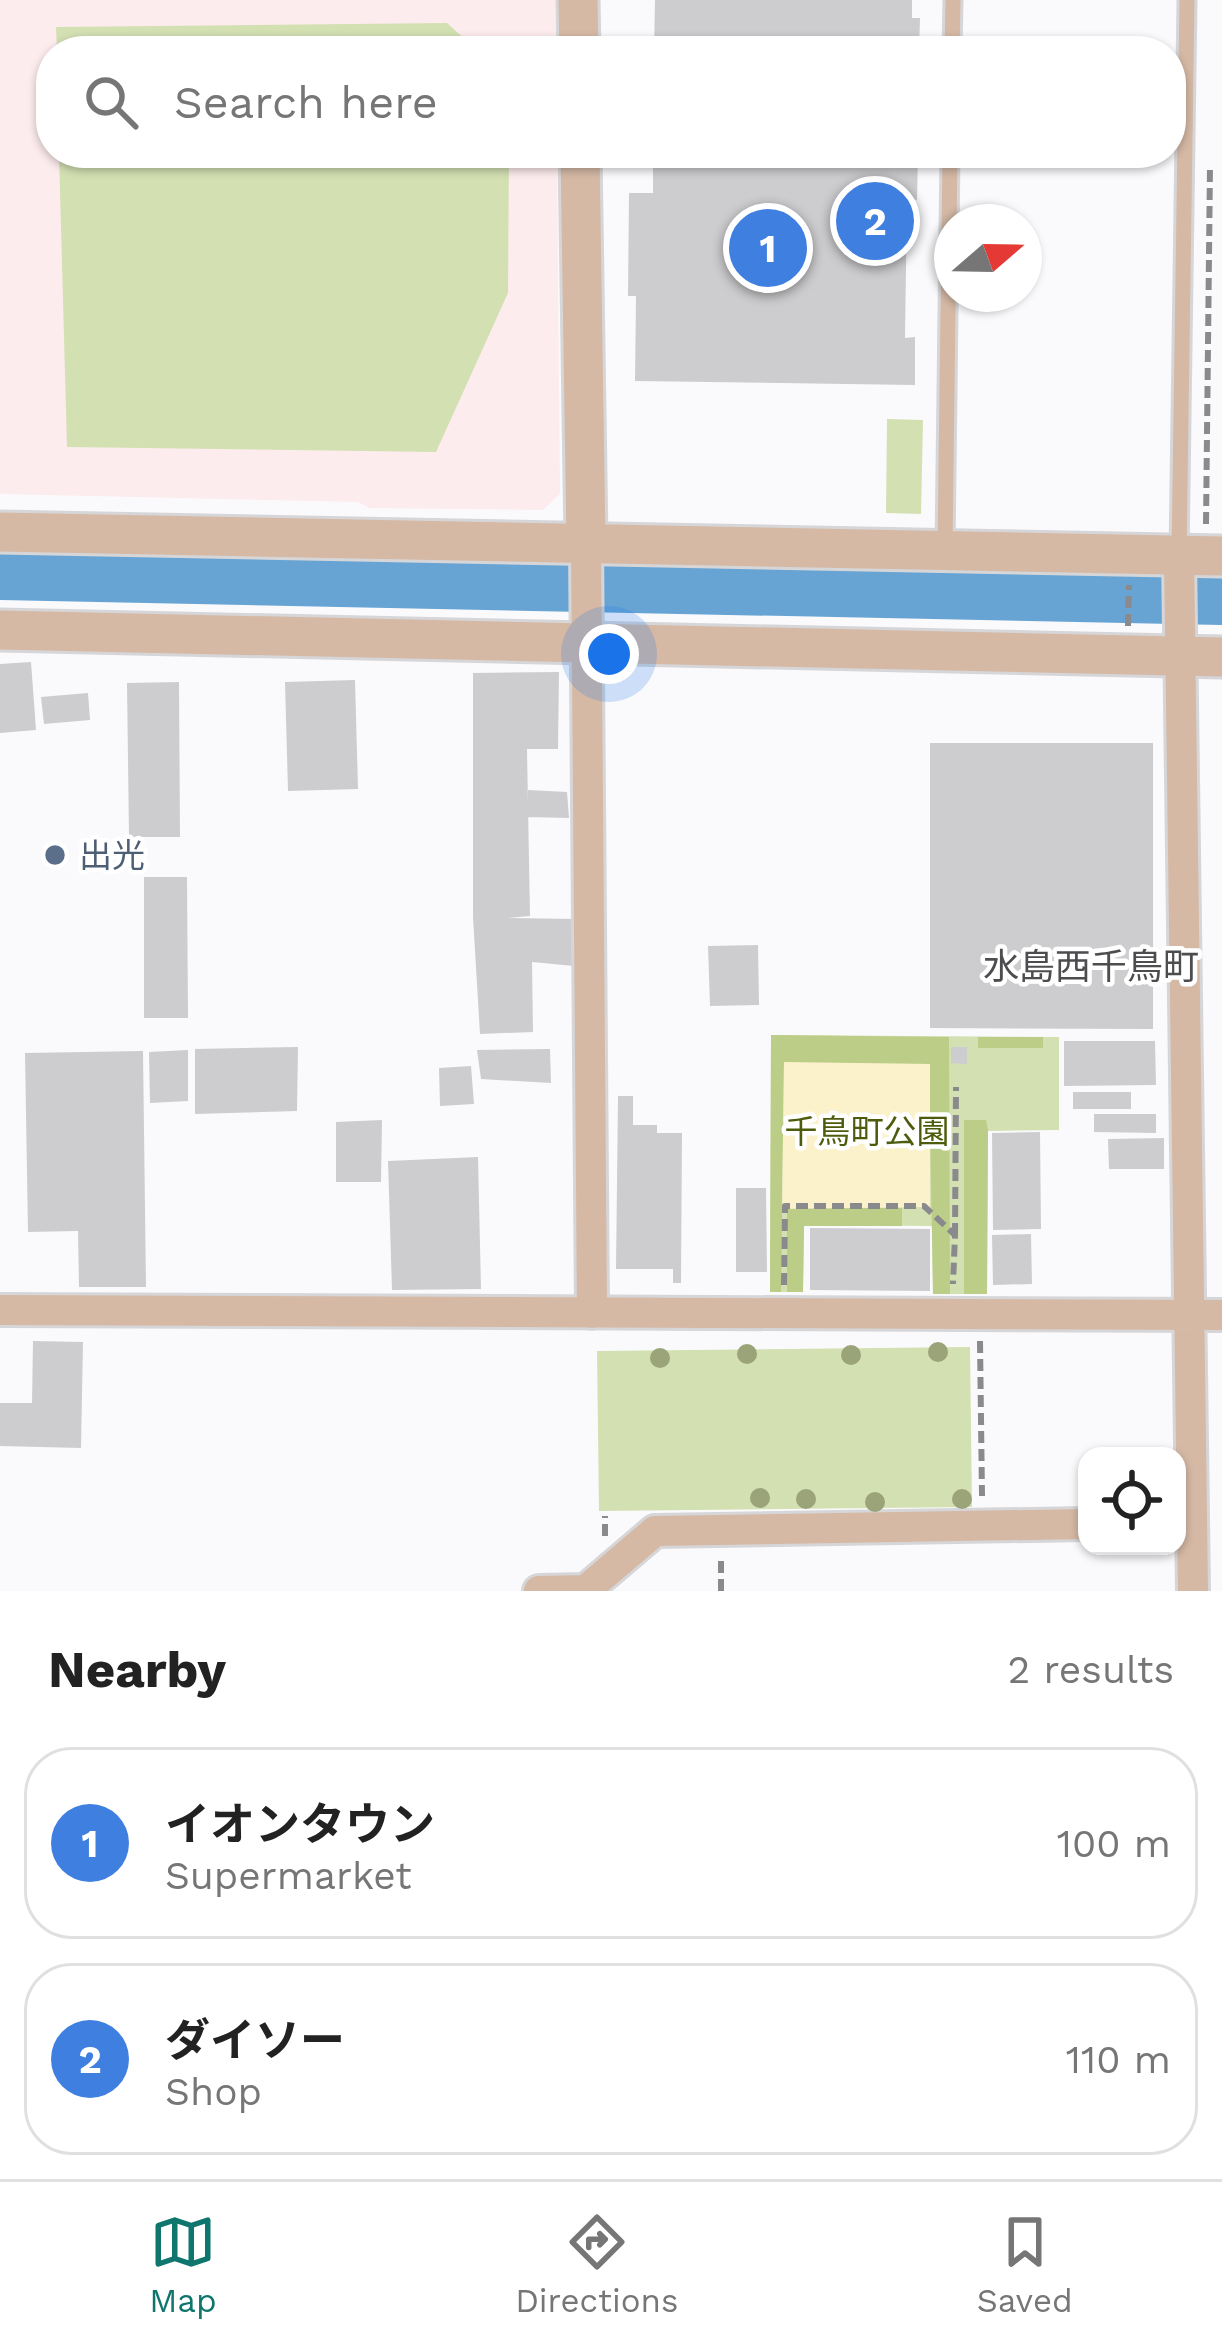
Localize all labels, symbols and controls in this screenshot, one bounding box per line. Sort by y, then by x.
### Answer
search box [36,36,1186,168]
icon: search [78,69,144,135]
text: Search here [174,76,438,129]
pin: 2 [836,176,914,266]
pin: 1 [729,203,807,293]
north arrow [934,204,1042,312]
your location [579,624,639,684]
place label: 出光 [79,836,145,875]
marker: 出光 [42,842,68,868]
district label: 水島西千鳥町 [983,946,1199,988]
park label: 千鳥町公園 [785,1112,950,1151]
map controls [1078,1447,1186,1555]
button: locate [1078,1447,1186,1555]
text: Nearby [48,1640,226,1699]
text: 2 results [1008,1647,1174,1692]
text: イオンタウン [165,1798,435,1851]
text: 1 [82,1821,98,1866]
text: 100 m [1057,1821,1171,1866]
text: Supermarket [165,1853,412,1898]
text: ダイソー [165,2014,345,2067]
text: 2 [78,2037,102,2082]
text: 110 m [1066,2037,1171,2082]
text: Shop [165,2069,262,2114]
tab: Map [149,2209,217,2320]
tab: Directions [515,2209,678,2320]
tab: Saved [977,2209,1073,2320]

